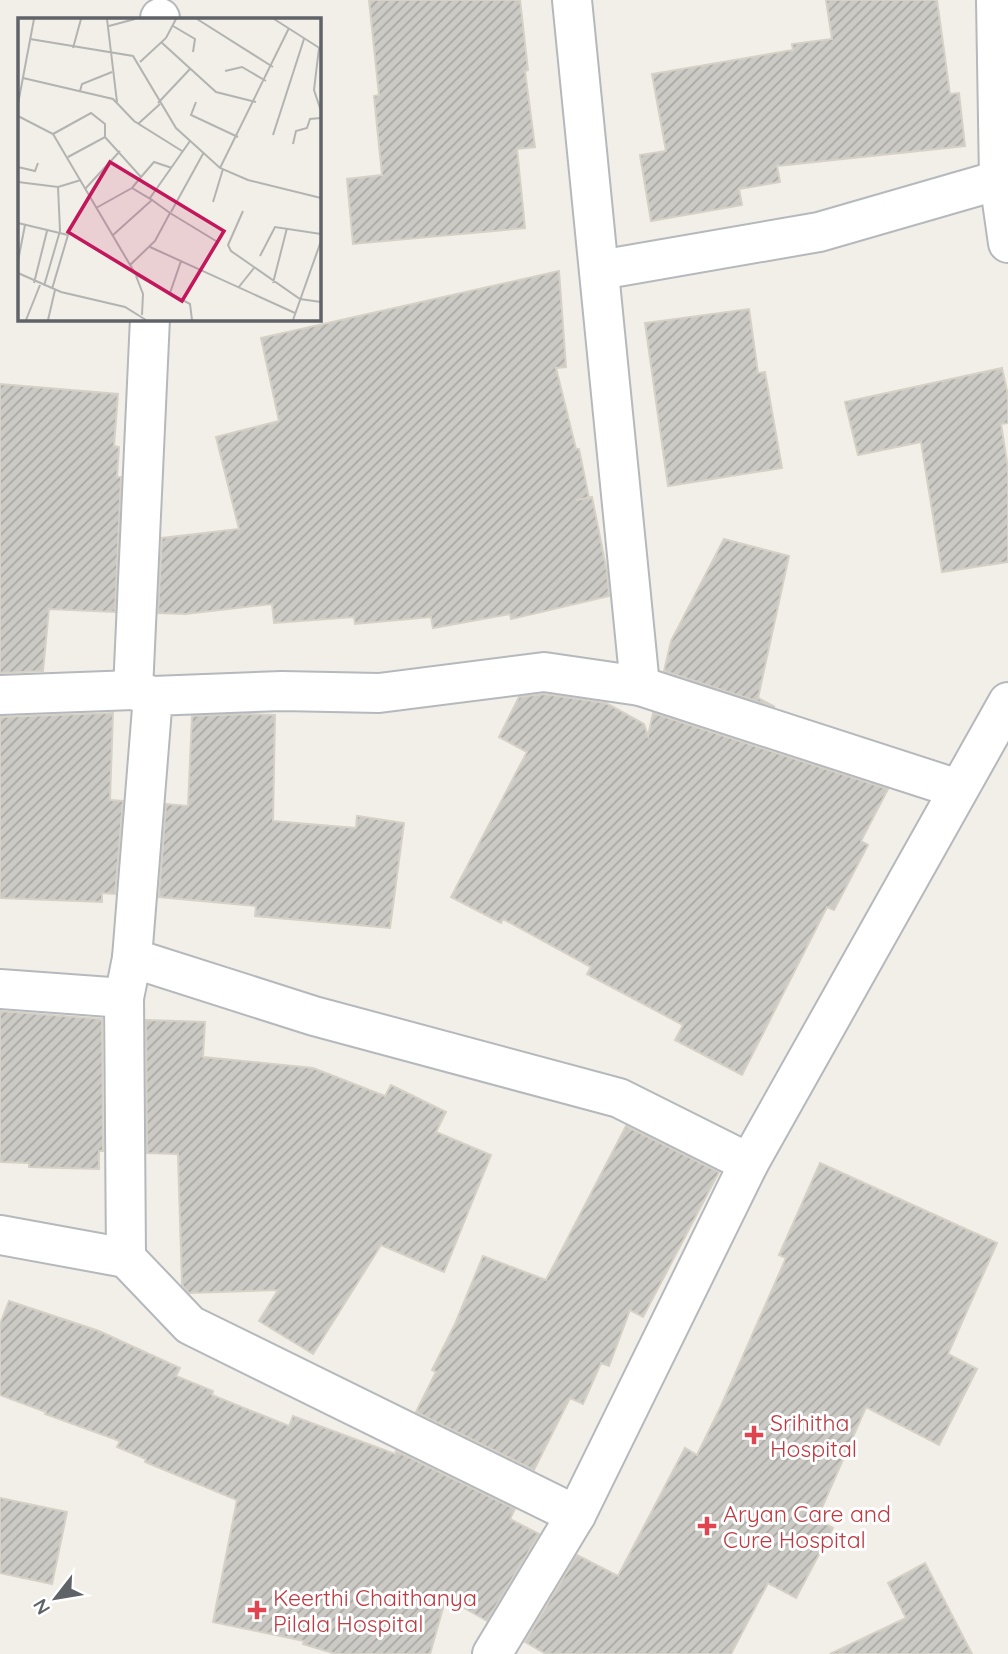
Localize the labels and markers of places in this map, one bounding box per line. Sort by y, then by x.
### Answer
place label: Srihitha Hospital [770,1408,857,1463]
marker: Srihitha Hospital [744,1425,764,1445]
place label: Aryan Care and Cure Hospital [723,1499,891,1554]
marker: Aryan Care and Cure Hospital [697,1516,717,1536]
place label: Keerthi Chaithanya Pilala Hospital [273,1583,477,1638]
marker: Keerthi Chaithanya Pilala Hospital [247,1600,267,1620]

